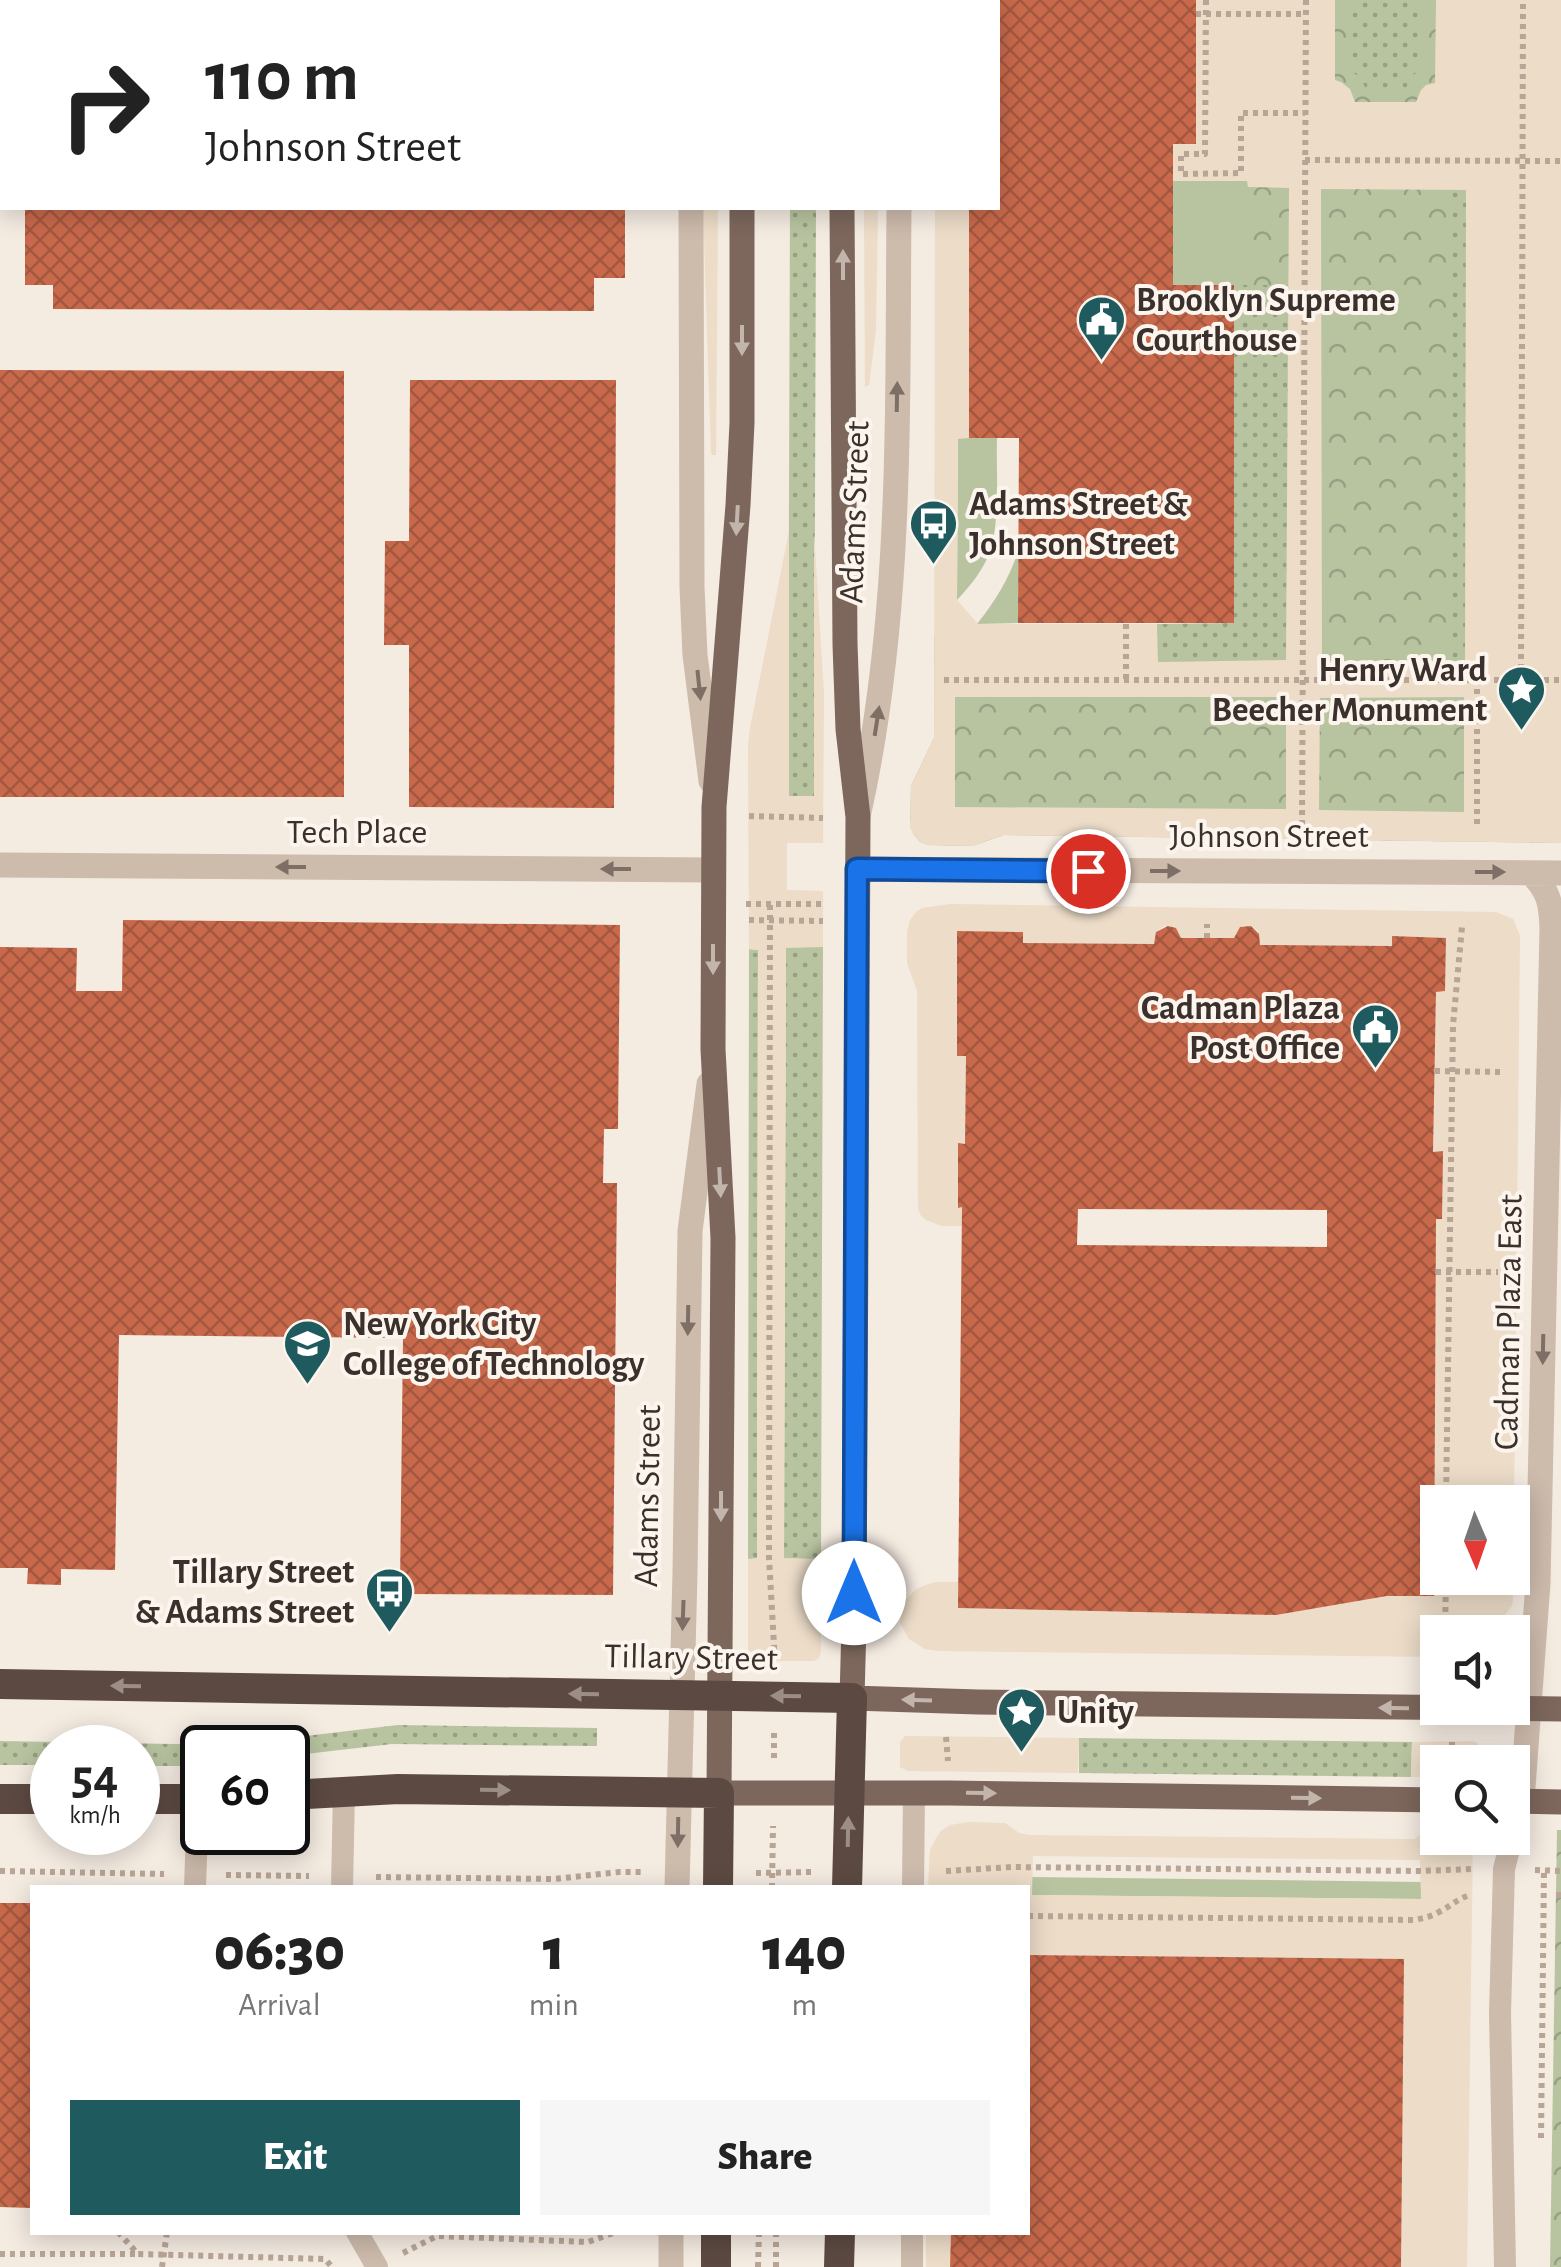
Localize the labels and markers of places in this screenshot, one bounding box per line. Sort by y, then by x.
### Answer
place label: Brooklyn Supreme Courthouse [1136,283,1396,358]
public building icon: Brooklyn Supreme Courthouse [1075,294,1127,362]
place label: Adams Street & Johnson Street [969,487,1188,562]
bus stop icon: Adams Street & Johnson Street [908,498,960,566]
place label: Henry Ward Beecher Monument [1212,653,1487,728]
place icon: Henry Ward Beecher Monument [1496,664,1548,732]
pin [1046,829,1131,914]
place label: Cadman Plaza Post Office [1141,991,1340,1066]
public building icon: Cadman Plaza Post Office [1349,1002,1401,1070]
place label: New York City College of Technology [343,1307,645,1382]
school or university icon: New York City College of Technology [282,1318,334,1386]
place label: Tillary Street & Adams Street [135,1555,354,1630]
bus stop icon: Tillary Street & Adams Street [363,1566,415,1634]
place icon: Unity [996,1686,1048,1754]
place label: Unity [1057,1695,1134,1730]

